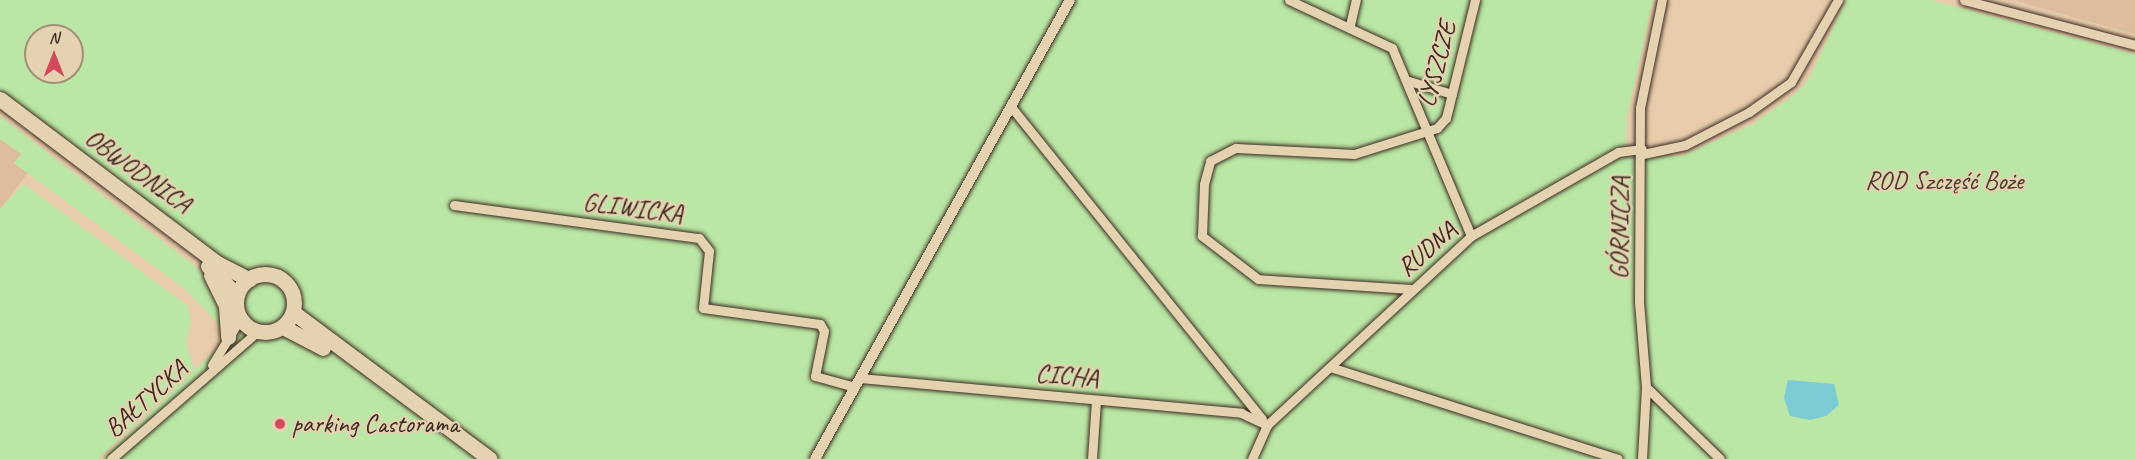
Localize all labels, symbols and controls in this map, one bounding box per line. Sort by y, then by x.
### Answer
street label: LYSZCZE [1411,18,1463,110]
north arrow [24,24,84,84]
text: N [49,28,59,48]
street label: OBWODNICA [79,122,197,220]
park label: ROD Szczęść Boże [1865,165,2023,197]
street label: GÓRNICZA [1604,176,1636,280]
street label: GLIWICKA [581,186,685,230]
street label: RUDNA [1391,215,1463,283]
street label: BAŁTYCKA [98,354,194,444]
street label: CICHA [1034,358,1100,394]
place label: parking Castorama [292,408,460,440]
marker: parking Castorama [273,417,287,431]

